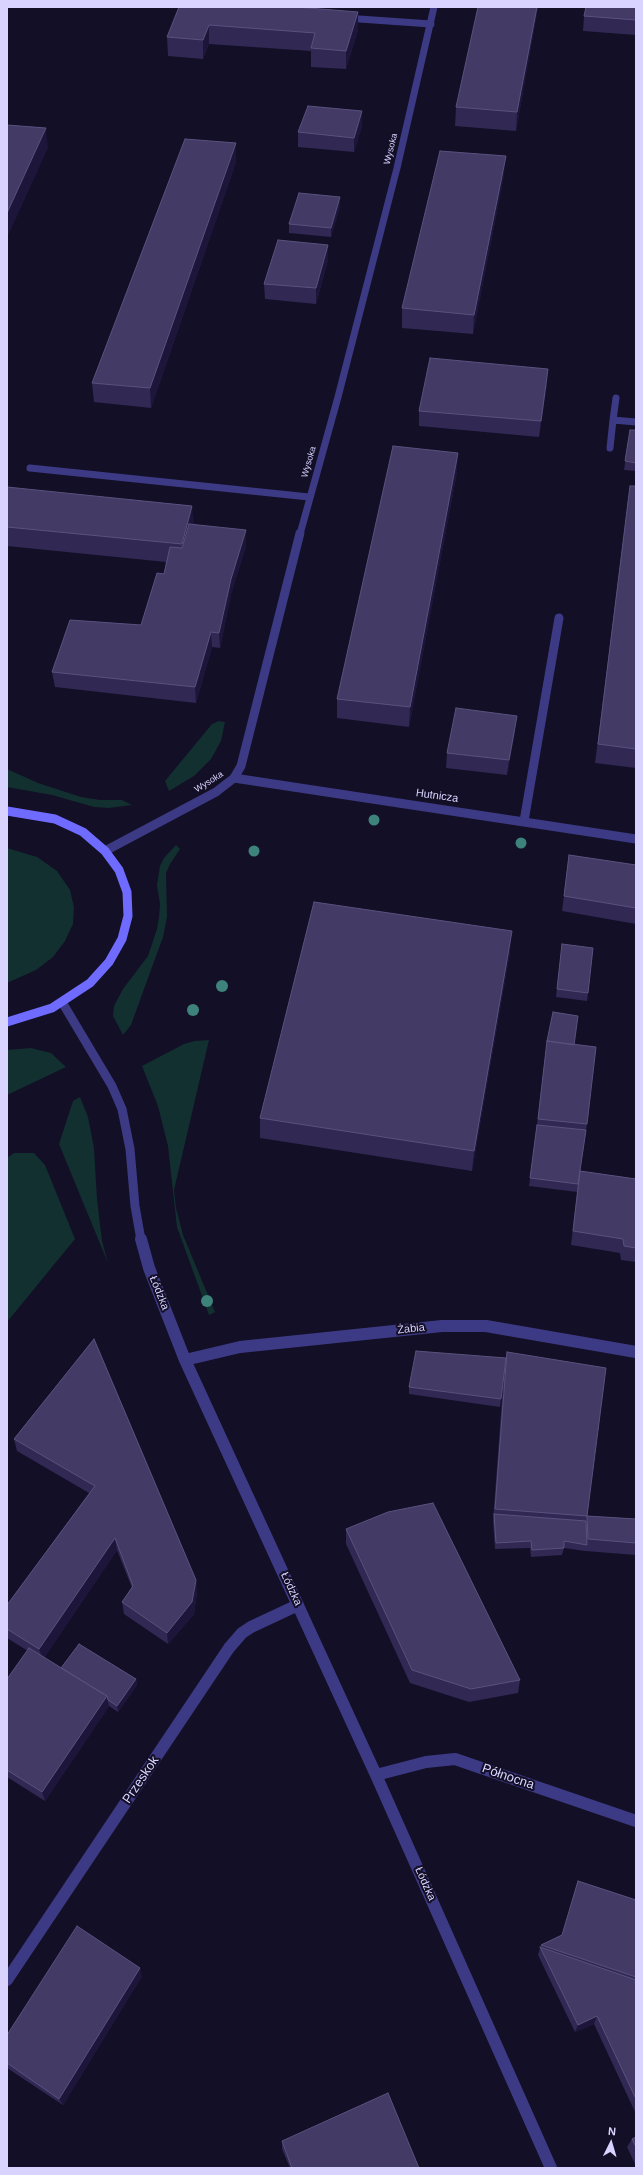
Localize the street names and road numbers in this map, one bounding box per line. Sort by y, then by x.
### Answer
street label: Wysoka [382,132,400,166]
street label: Wysoka [299,445,319,479]
street label: Wysoka [193,769,225,795]
street label: Hutnicza [415,786,459,806]
street label: Łódzka [146,1274,172,1312]
street label: Żabia [397,1321,425,1337]
street label: Łódzka [278,1570,304,1608]
street label: Przeskok [120,1753,162,1807]
street label: Północna [480,1761,536,1793]
street label: Łódzka [412,1865,438,1903]

